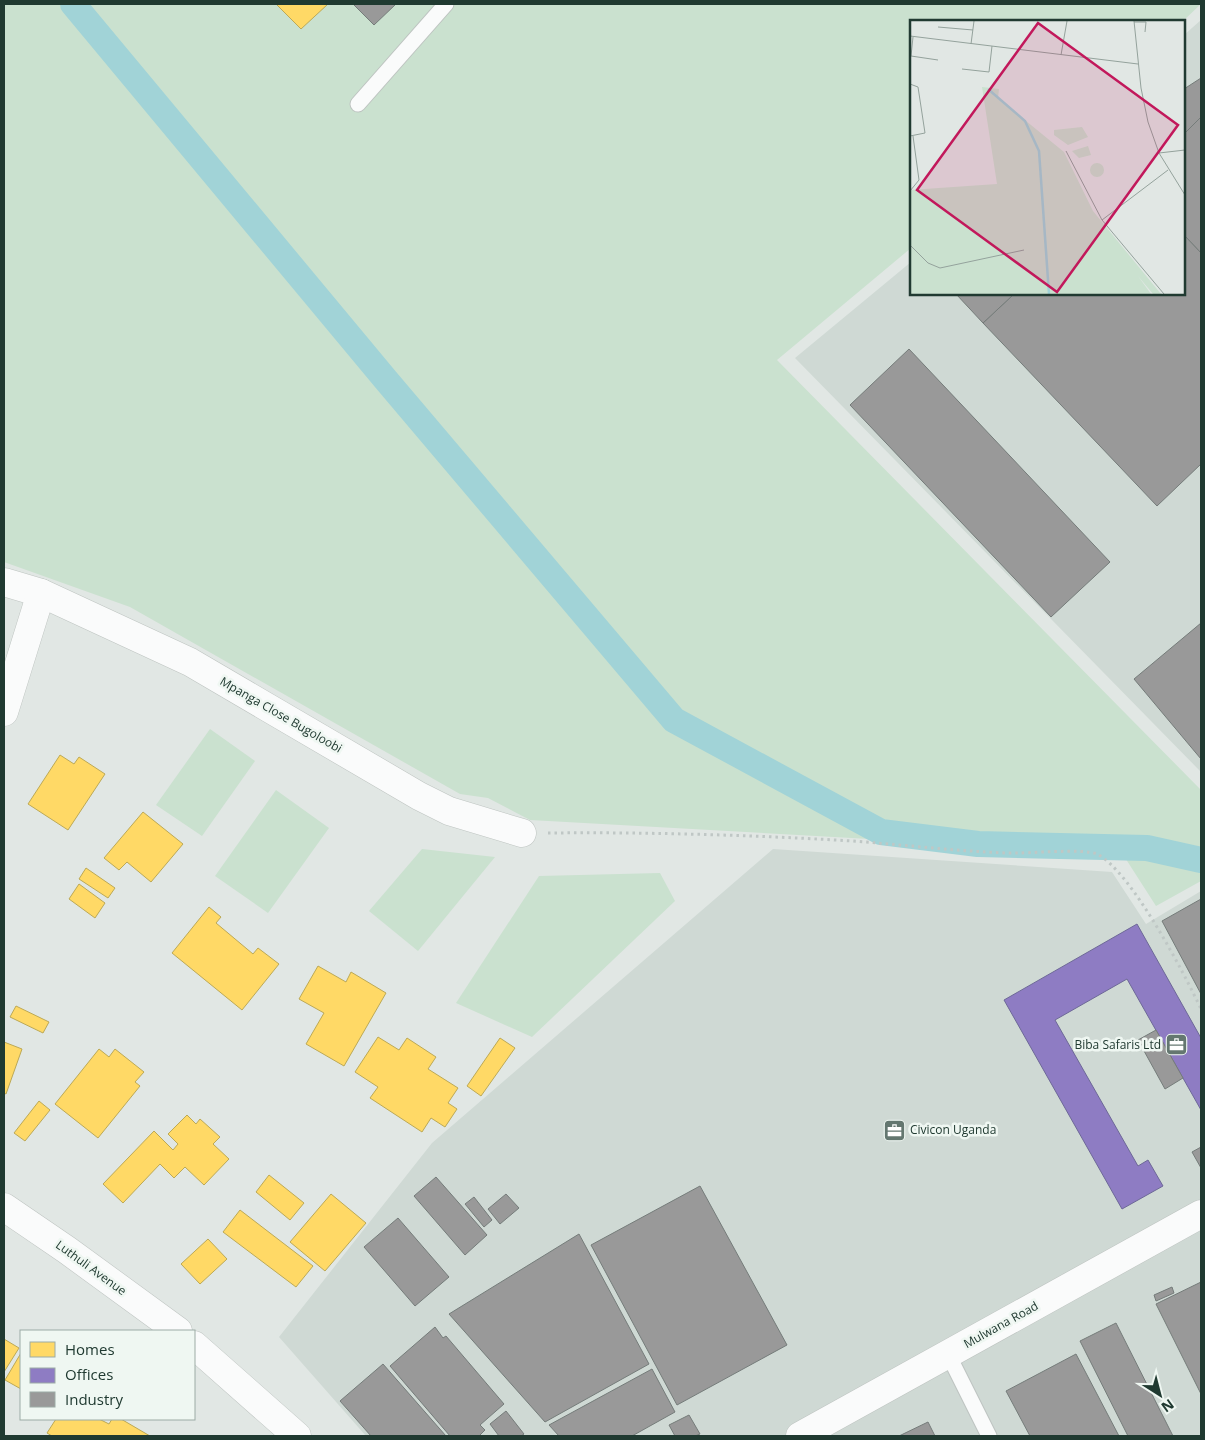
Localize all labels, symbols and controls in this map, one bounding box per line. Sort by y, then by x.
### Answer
inset map [910,20,1185,295]
street label: Mpanga Close Bugoloobi [217,673,345,757]
office icon: Biba Safaris Ltd [1165,1033,1189,1057]
place label: Biba Safaris Ltd [1074,1036,1161,1053]
office icon: Civicon Uganda [882,1118,906,1142]
place label: Civicon Uganda [910,1121,996,1138]
street label: Luthuli Avenue [52,1236,130,1299]
street label: Mulwana Road [960,1297,1041,1352]
legend [20,1330,195,1420]
text: Homes [65,1339,115,1359]
text: Offices [65,1364,113,1384]
north arrow [1135,1370,1185,1420]
text: Industry [65,1389,123,1409]
text: N [1158,1395,1178,1417]

